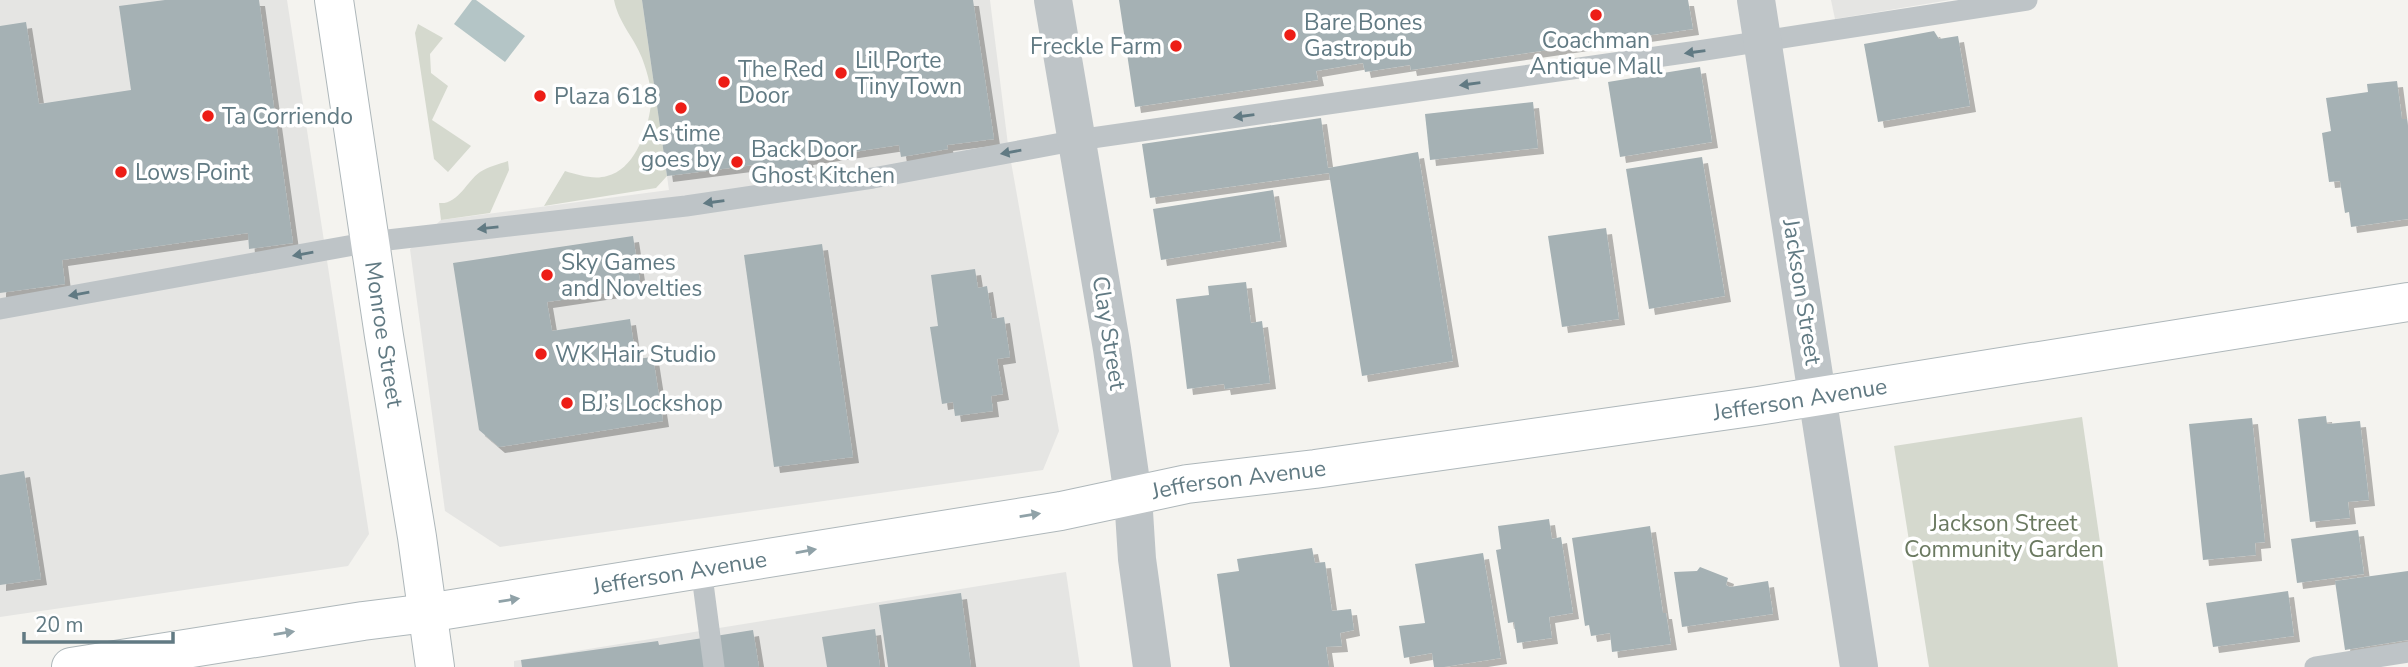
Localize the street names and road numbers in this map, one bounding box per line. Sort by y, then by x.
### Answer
street label: Jackson Street [1775,216,1829,368]
street label: Monroe Street [358,259,411,410]
street label: Clay Street [1085,274,1133,393]
street label: Jefferson Avenue [1710,370,1889,428]
street label: Jefferson Avenue [1148,452,1328,507]
street label: Jefferson Avenue [589,543,769,602]

